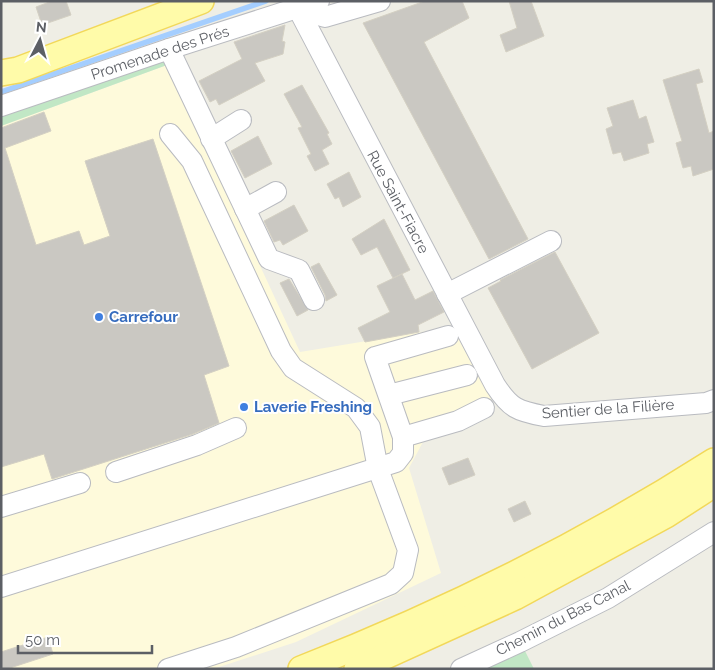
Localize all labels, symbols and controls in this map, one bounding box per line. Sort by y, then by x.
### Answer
north arrow [15,15,65,65]
text: N [35,19,48,36]
street label: Promenade des Prés [89,22,231,84]
street label: Rue Saint-Fiacre [363,147,433,257]
place label: Carrefour [109,308,178,326]
marker: Carrefour [93,311,105,323]
street label: Sentier de la Filière [541,395,675,423]
place label: Laverie Freshing [254,398,372,416]
marker: Laverie Freshing [238,401,250,413]
street label: Chemin du Bas Canal [493,576,634,660]
scale bar [18,622,151,654]
text: 50 m [25,631,60,649]

